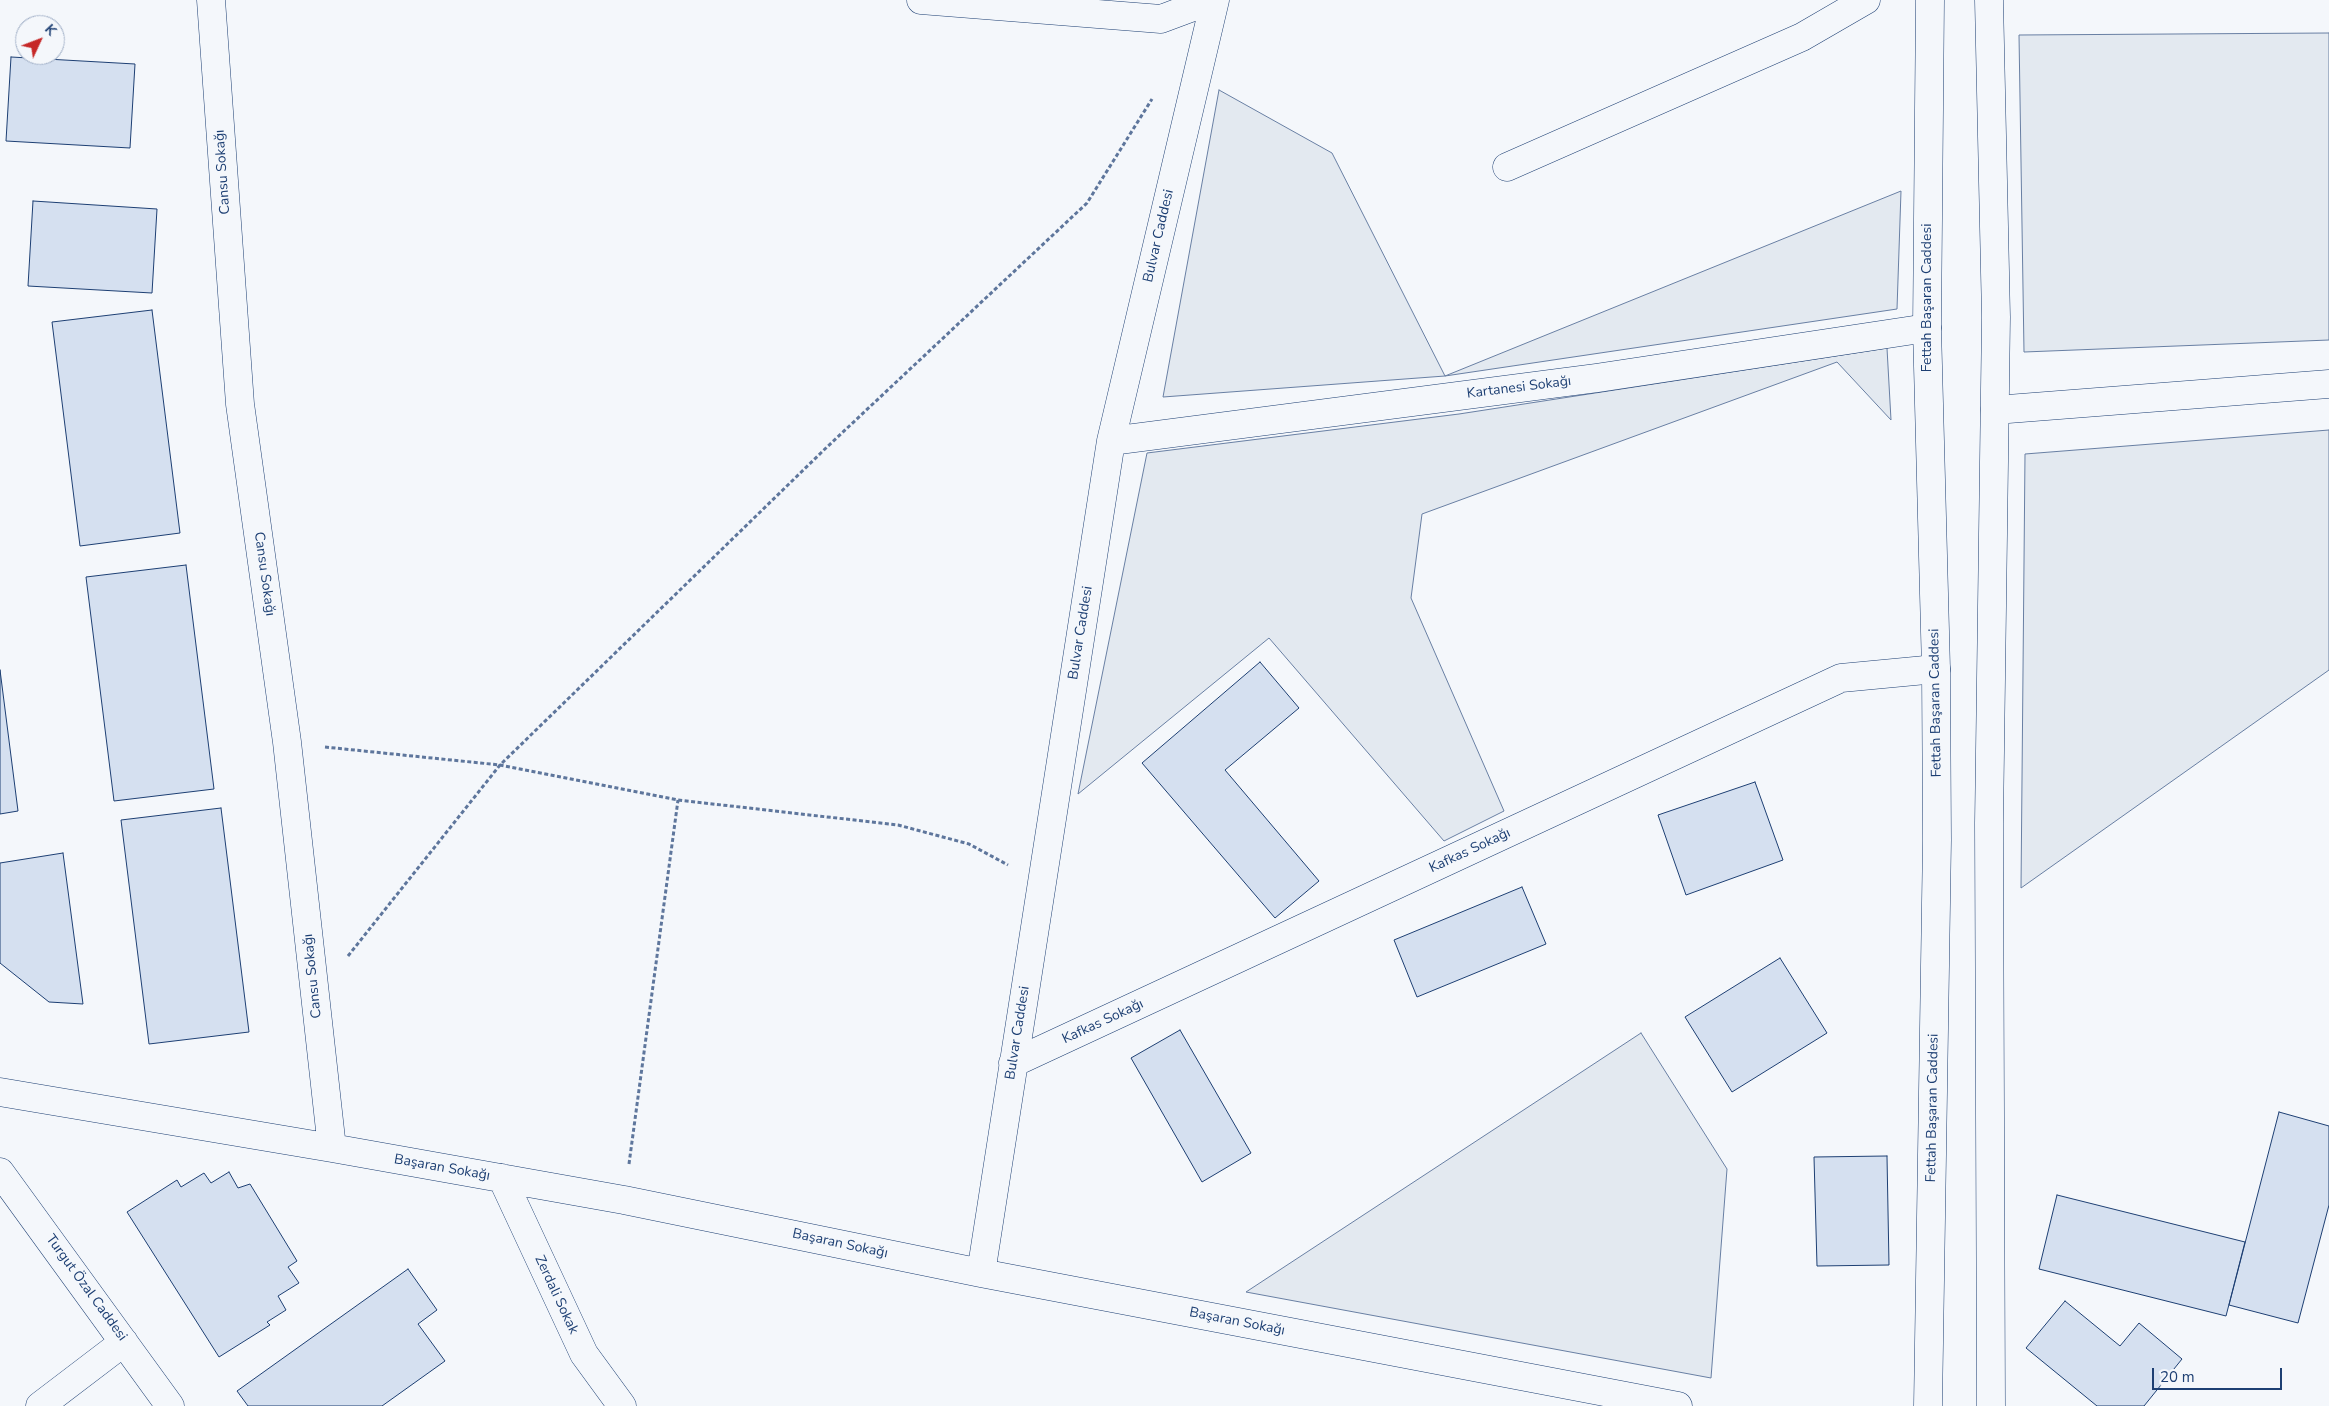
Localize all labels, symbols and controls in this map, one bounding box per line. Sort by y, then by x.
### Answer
north arrow [15,15,65,65]
text: K [40,20,61,40]
street label: Cansu Sokağı [212,129,234,215]
street label: Bulvar Caddesi [1140,188,1178,284]
street label: Fettah Başaran Caddesi [1920,224,1936,372]
street label: Kartanesi Sokağı [1466,373,1572,403]
street label: Cansu Sokağı [250,531,278,617]
street label: Bulvar Caddesi [1065,585,1097,681]
street label: Fettah Başaran Caddesi [1926,628,1946,778]
street label: Kafkas Sokağı [1427,825,1513,877]
street label: Cansu Sokağı [300,933,326,1019]
street label: Bulvar Caddesi [1002,985,1034,1081]
street label: Kafkas Sokağı [1060,996,1146,1048]
street label: Fettah Başaran Caddesi [1923,1033,1943,1183]
street label: Başaran Sokağı [393,1151,491,1185]
street label: Başaran Sokağı [791,1226,889,1262]
street label: Turgut Özal Caddesi [42,1232,130,1344]
street label: Zerdali Sokak [530,1253,582,1337]
street label: Başaran Sokağı [1188,1304,1286,1340]
scale bar [2154,1358,2284,1390]
text: 20 m [2160,1367,2195,1387]

